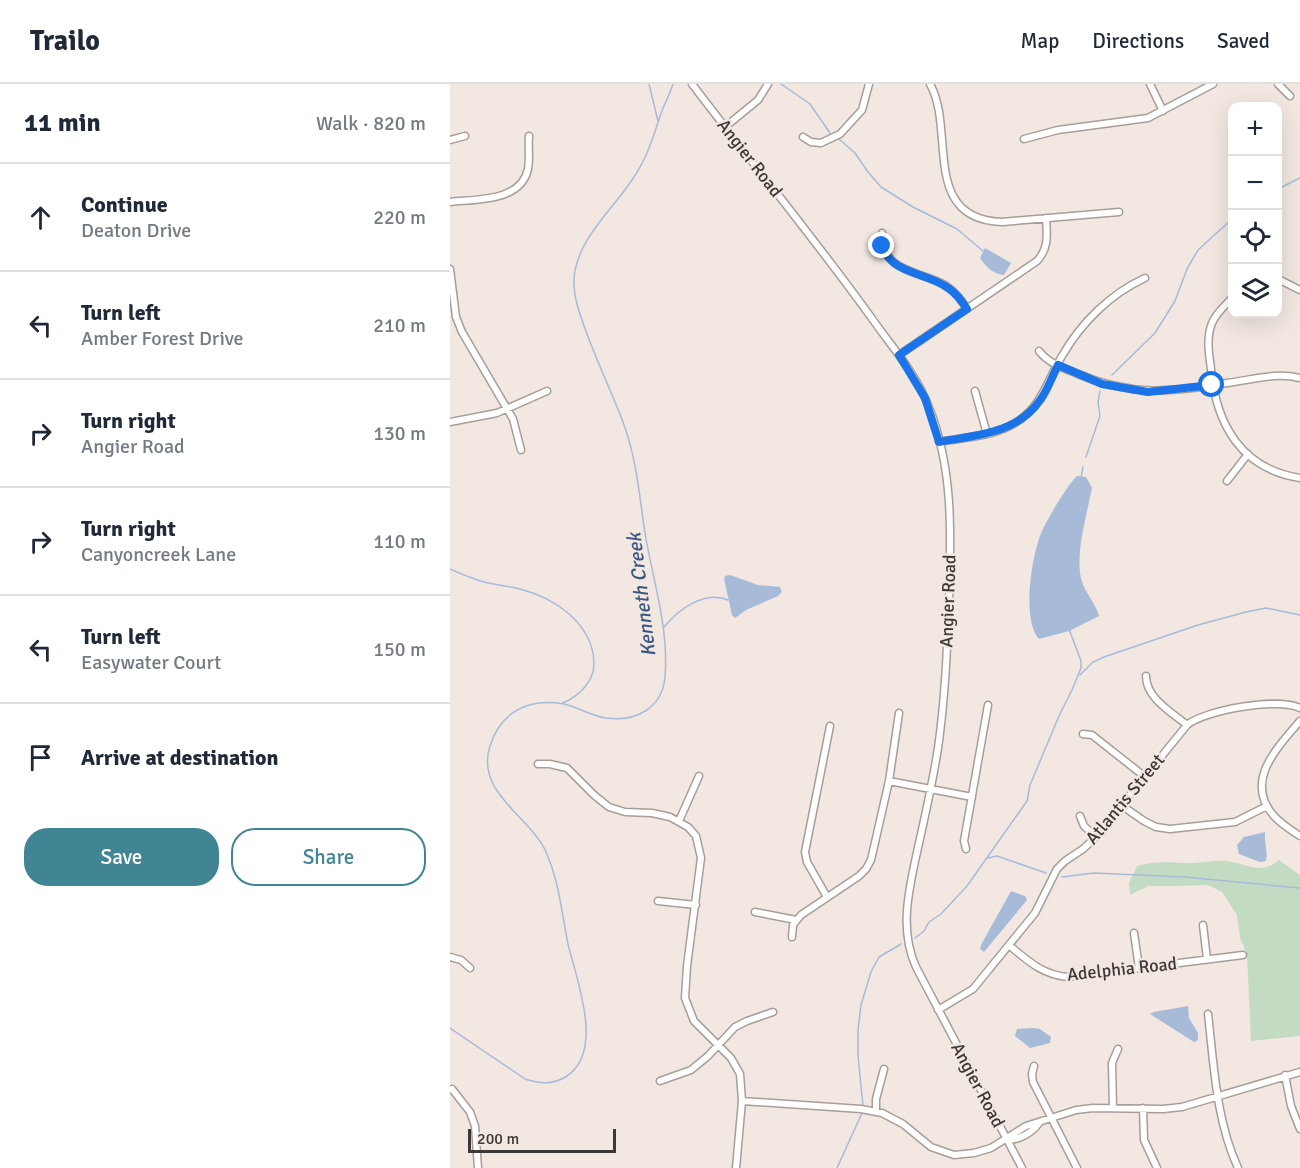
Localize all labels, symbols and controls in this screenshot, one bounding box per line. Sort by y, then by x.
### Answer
text: Trailo [30,24,100,58]
text: Map [1021,28,1059,54]
text: Directions [1092,28,1184,54]
text: Saved [1217,28,1270,54]
map controls [1228,102,1282,318]
button: + [1228,102,1282,156]
text: 11 min [24,107,101,139]
text: Walk · 820 m [316,111,426,136]
street label: Angier Road [713,114,787,202]
button: − [1228,156,1282,210]
text: Continue [81,191,168,218]
icon: ahead [24,201,57,234]
text: 220 m [373,205,426,230]
button: locate [1228,210,1282,264]
text: Deaton Drive [81,218,191,243]
route end [868,232,894,258]
button: layers [1228,264,1282,318]
text: Turn left [81,299,161,326]
icon: left [24,309,57,342]
text: 210 m [373,313,426,338]
text: Amber Forest Drive [81,326,244,351]
route start [1198,371,1224,397]
text: Turn right [81,407,176,434]
icon: right [24,417,57,450]
text: 130 m [373,421,426,446]
text: Angier Road [81,434,185,459]
text: Turn right [81,515,176,542]
icon: right [24,525,57,558]
text: 110 m [373,529,426,554]
water label: Kenneth Creek [621,530,662,658]
text: Canyoncreek Lane [81,542,236,567]
street label: Angier Road [935,554,961,648]
text: Turn left [81,623,161,650]
icon: left [24,633,57,666]
text: 150 m [373,637,426,662]
text: Easywater Court [81,650,221,675]
icon: arrive [24,741,57,774]
text: Arrive at destination [81,744,278,771]
street label: Atlantis Street [1081,749,1169,849]
button: Save [24,828,219,886]
button: Share [231,828,426,886]
street label: Adelphia Road [1066,952,1178,986]
street label: Angier Road [946,1039,1010,1131]
scale bar [468,1126,616,1154]
text: 200 m [477,1129,519,1149]

